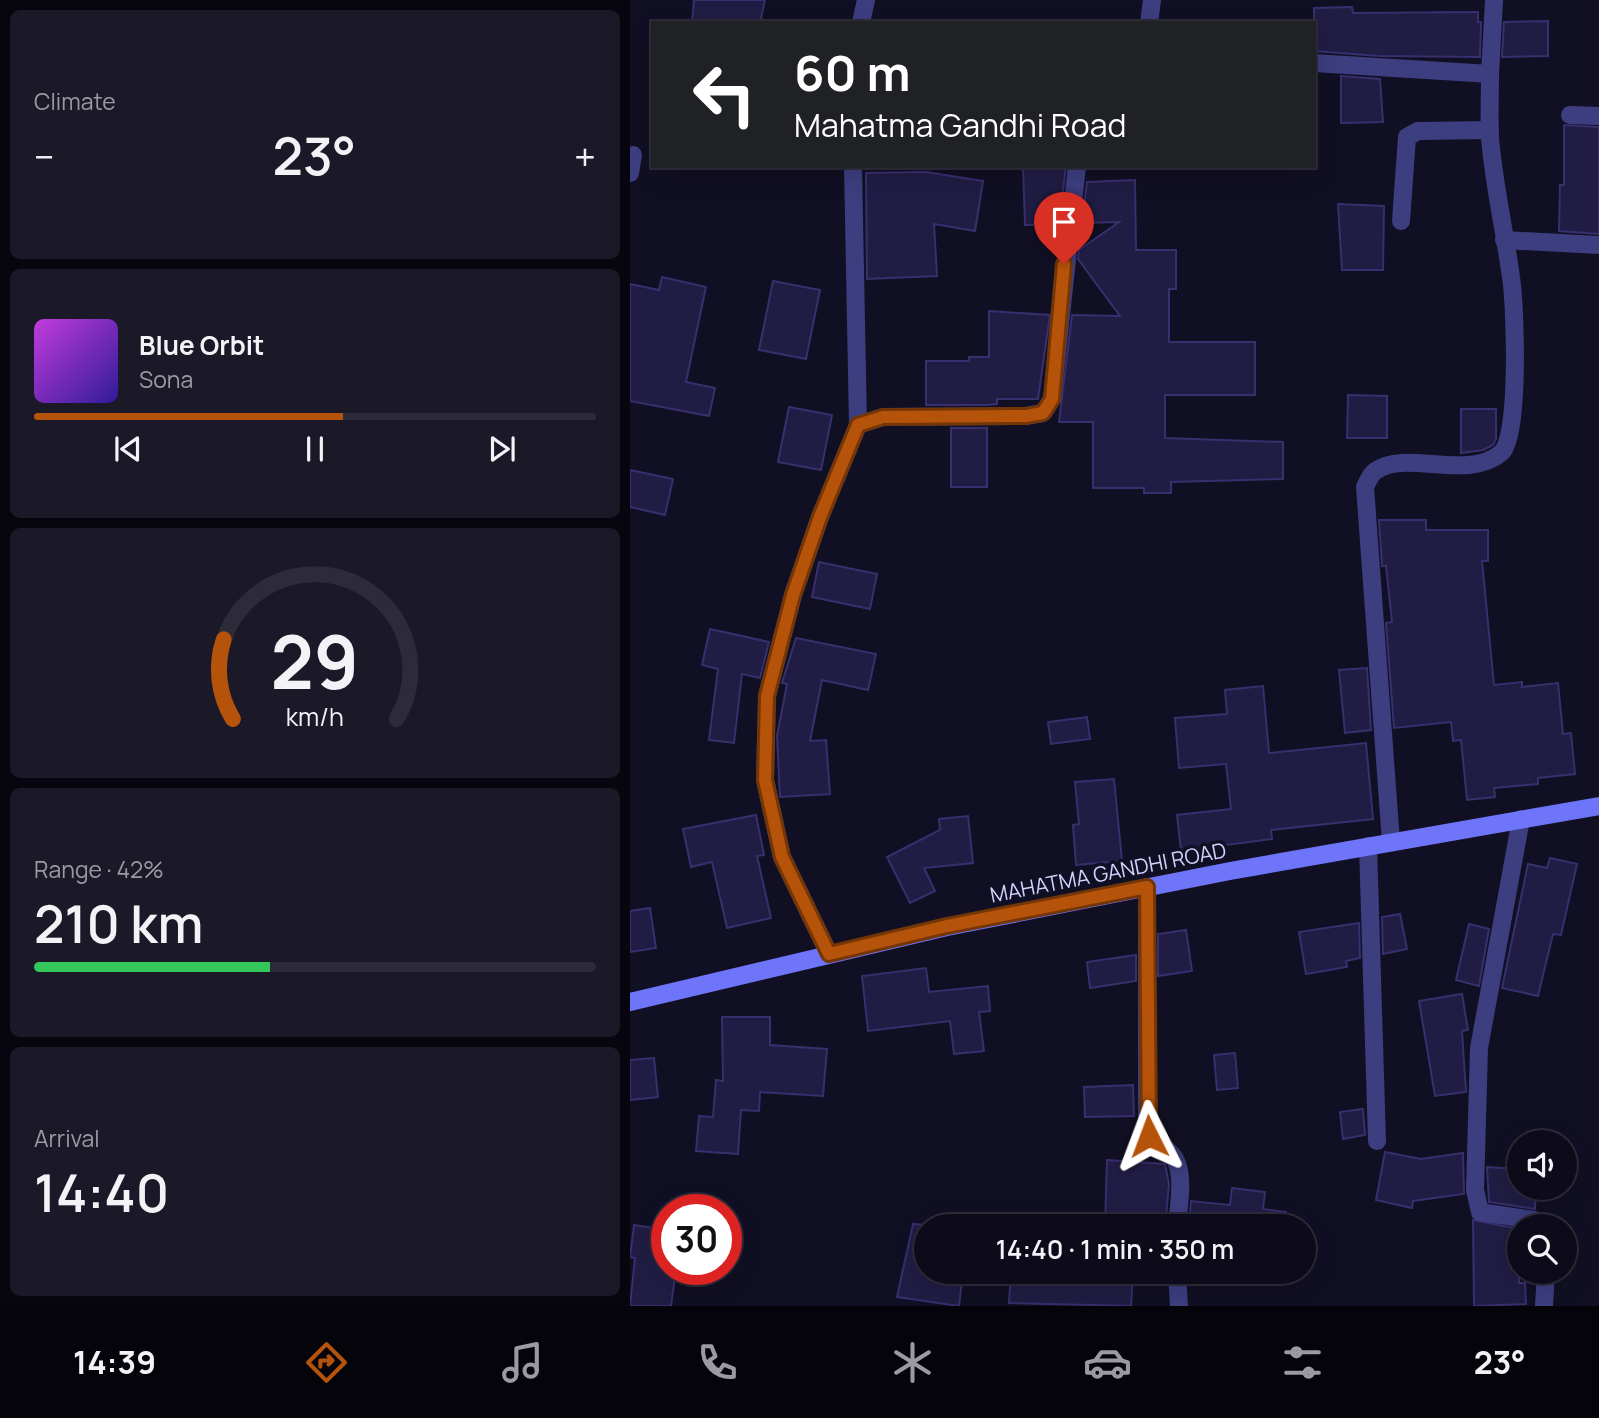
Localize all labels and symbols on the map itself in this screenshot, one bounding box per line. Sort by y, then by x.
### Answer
pin [1034,192,1094,264]
street label: MAHATMA GANDHI ROAD [987,835,1229,909]
position arrow [1112,1099,1186,1173]
speed limit sign: 30 [651,1194,742,1285]

